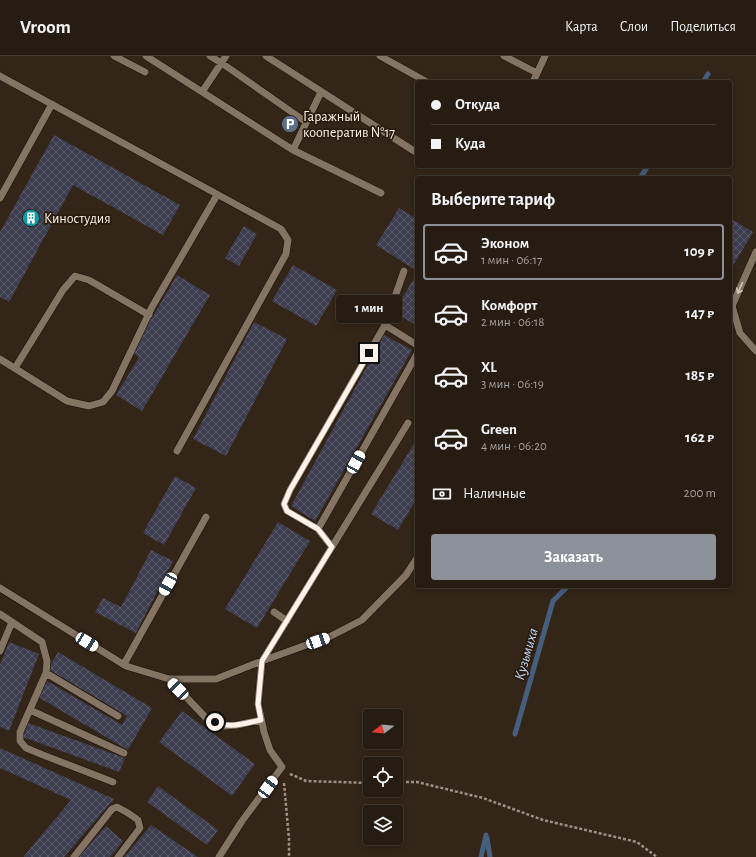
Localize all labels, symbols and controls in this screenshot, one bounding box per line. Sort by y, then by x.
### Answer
text: Vroom [20,18,71,37]
text: Карта [565,20,598,34]
text: Слои [620,20,648,34]
text: Поделиться [670,20,736,34]
text: Откуда [455,97,500,112]
place label: Гаражный кооператив N°17 [303,110,395,140]
parking icon: Гаражный кооператив N°17 [280,114,300,134]
text: Куда [455,136,486,151]
text: Выберите тариф [431,191,555,209]
building icon: Киностудия [21,208,41,228]
place label: Киностудия [44,212,111,226]
icon: car [433,234,469,270]
text: Эконом [481,236,529,251]
text: 109 ₽ [684,244,714,259]
text: 1 мин · 06:17 [481,254,542,267]
one-way arrow [736,281,743,293]
callout: 1 мин [336,295,402,323]
icon: car [433,296,469,332]
text: Комфорт [481,298,537,313]
text: 1 мин [355,302,384,315]
text: 147 ₽ [685,306,714,321]
text: 2 мин · 06:18 [481,316,545,329]
route end [360,344,378,362]
icon: car [433,358,469,394]
text: XL [481,360,497,375]
text: 185 ₽ [685,368,714,383]
text: 3 мин · 06:19 [481,378,544,391]
icon: car [433,420,469,456]
text: Green [481,422,517,437]
text: 162 ₽ [685,430,714,445]
text: 4 мин · 06:20 [481,440,547,453]
car [345,449,367,475]
icon: cash [431,483,453,505]
text: Наличные [463,486,526,501]
text: 200 m [684,487,716,500]
button: Заказать [431,534,716,580]
car [157,571,179,597]
water label: Кузьмиха [512,627,541,682]
car [74,631,100,653]
car [305,631,331,651]
car [165,676,191,702]
north arrow [363,709,403,749]
map controls [363,709,403,845]
route start [206,713,224,731]
button: locate [363,757,403,797]
car [256,774,280,800]
button: layers [363,805,403,845]

